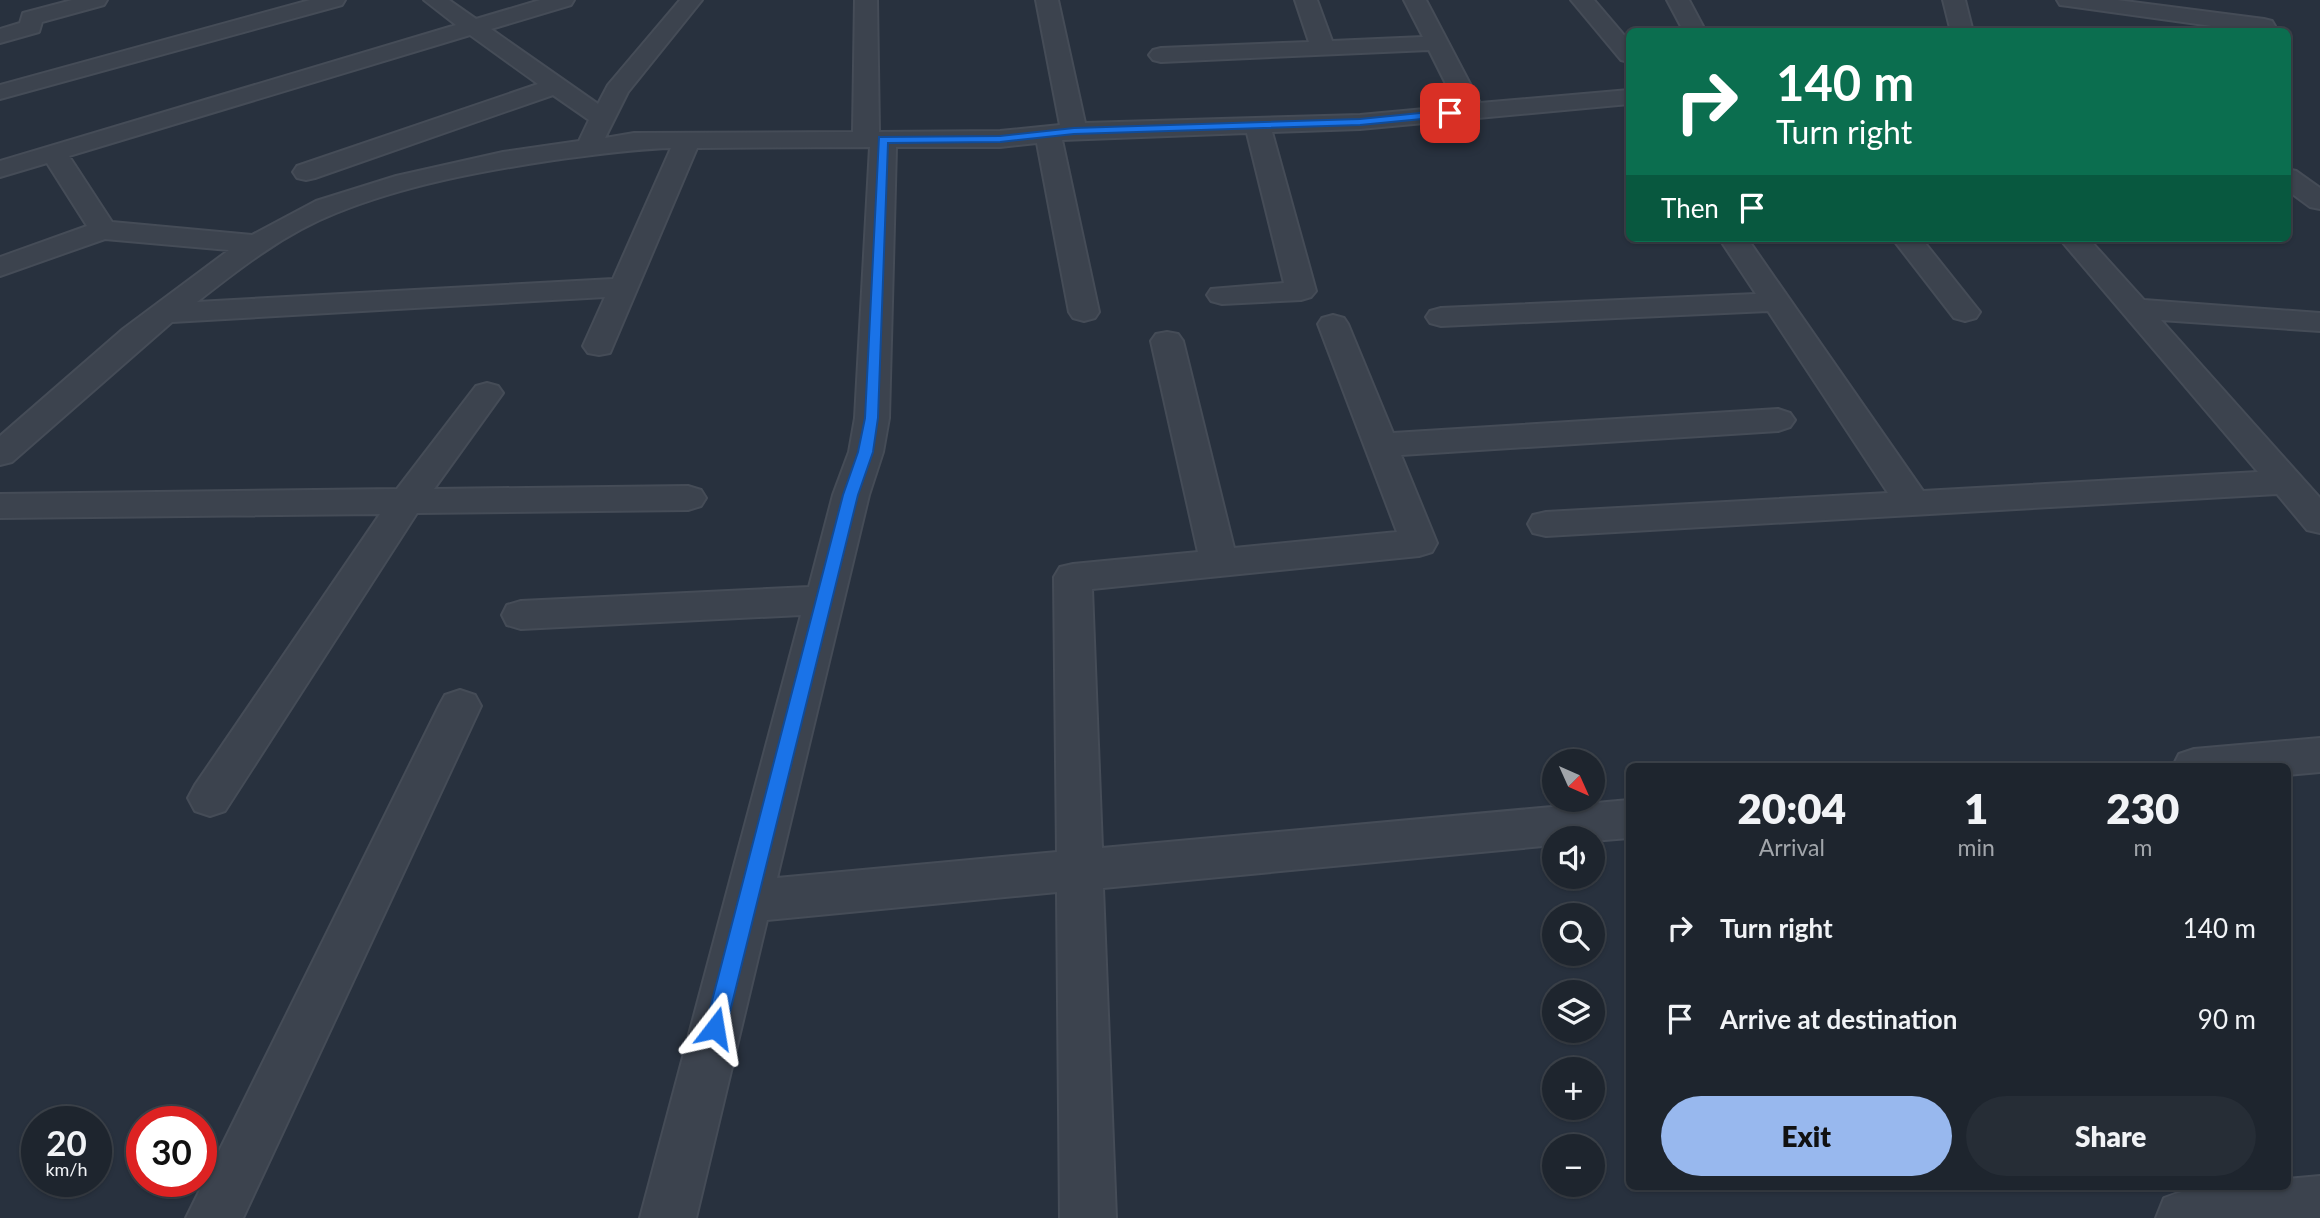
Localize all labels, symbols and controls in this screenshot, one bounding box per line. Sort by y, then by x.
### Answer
text: 140 m [1776,53,1914,111]
icon: right [1661,56,1752,147]
pin [1420,83,1480,143]
icon: arrive [1431,94,1469,132]
text: Turn right [1776,112,1912,151]
icon: arrive [1733,189,1771,227]
text: Then [1661,192,1719,224]
north arrow [1542,749,1605,812]
map controls [1542,749,1605,1197]
text: 20:04 [1738,783,1846,833]
text: 1 [1964,783,1988,833]
text: 230 [2106,783,2179,833]
button: sound [1542,826,1605,889]
text: Arrival [1759,833,1825,861]
text: min [1958,833,1995,861]
text: m [2133,833,2152,861]
button: search [1542,903,1605,966]
icon: right [1661,909,1699,947]
text: Turn right [1720,912,1833,944]
text: 140 m [2183,912,2256,944]
button: layers [1542,980,1605,1043]
position arrow [678,991,752,1065]
icon: arrive [1661,1000,1699,1038]
text: Arrive at destination [1720,1003,1957,1035]
text: 90 m [2198,1003,2256,1035]
button: + [1542,1057,1605,1120]
button: Exit [1661,1096,1952,1176]
button: Share [1966,1096,2256,1176]
speed limit sign: 30 [126,1106,217,1197]
text: 20 [46,1121,87,1163]
button: − [1542,1134,1605,1197]
text: km/h [45,1158,88,1180]

